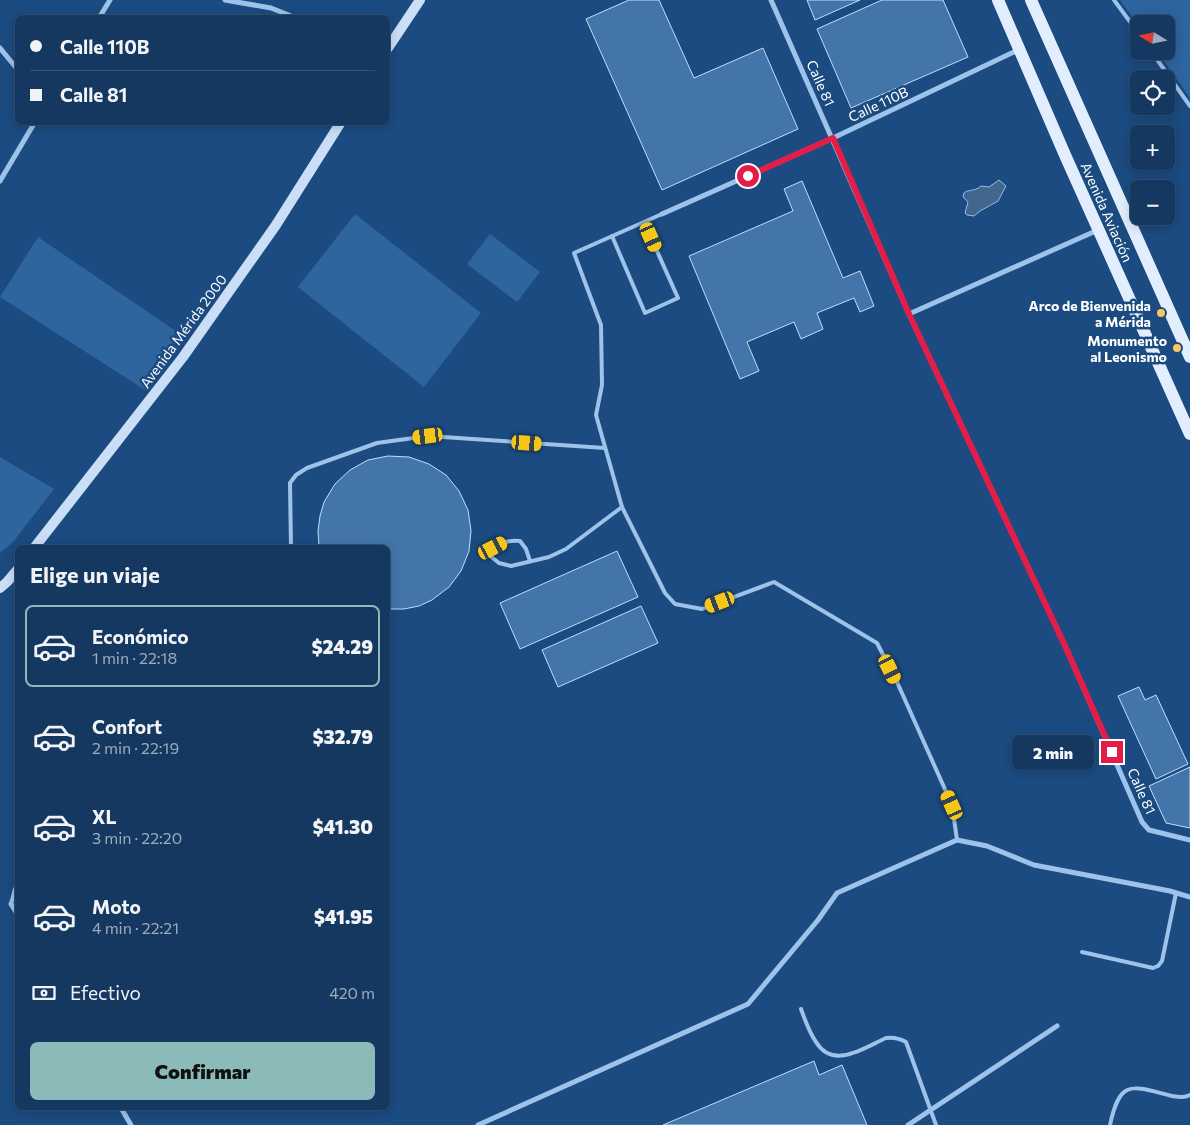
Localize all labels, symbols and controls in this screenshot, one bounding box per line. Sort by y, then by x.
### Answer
north arrow [1130,15,1175,60]
map controls [1130,15,1175,225]
text: Calle 110B [60,35,149,58]
street label: Calle 81 [803,57,839,109]
button: locate [1130,70,1175,115]
text: Calle 81 [60,83,127,106]
street label: Calle 110B [845,83,911,125]
button: + [1130,125,1175,170]
street label: Avenida Aviación [1077,160,1137,264]
route start [737,165,759,187]
button: − [1130,180,1175,225]
car [638,220,663,254]
street label: Avenida Mérida 2000 [136,271,230,391]
place label: Arco de Bienvenida a Mérida [1029,297,1151,330]
marker: Arco de Bienvenida a Mérida [1155,307,1167,319]
place label: Monumento al Leonismo [1087,332,1167,365]
marker: Monumento al Leonismo [1171,342,1183,354]
car [412,427,443,445]
car [511,434,542,452]
car [476,535,509,561]
text: Elige un viaje [30,561,160,588]
car [703,590,736,614]
icon: car [32,624,77,669]
text: Económico [92,625,189,648]
text: $24.29 [311,635,373,658]
text: 1 min · 22:18 [92,648,177,667]
car [876,652,903,686]
icon: car [32,714,77,759]
text: Confort [92,715,162,738]
text: $32.79 [312,725,373,748]
callout: 2 min [1012,734,1094,770]
text: 2 min · 22:19 [92,738,179,757]
route end [1101,741,1123,763]
text: 2 min [1033,743,1073,762]
street label: Calle 81 [1124,765,1160,817]
car [939,788,964,822]
icon: car [32,804,77,849]
text: XL [92,805,117,828]
text: $41.30 [313,815,373,838]
text: 3 min · 22:20 [92,828,182,847]
icon: car [32,894,77,939]
text: Moto [92,895,141,918]
text: $41.95 [314,905,373,928]
text: 4 min · 22:21 [92,918,179,937]
icon: cash [30,979,58,1007]
text: Efectivo [70,981,141,1004]
text: 420 m [329,983,375,1002]
button: Confirmar [30,1042,375,1100]

